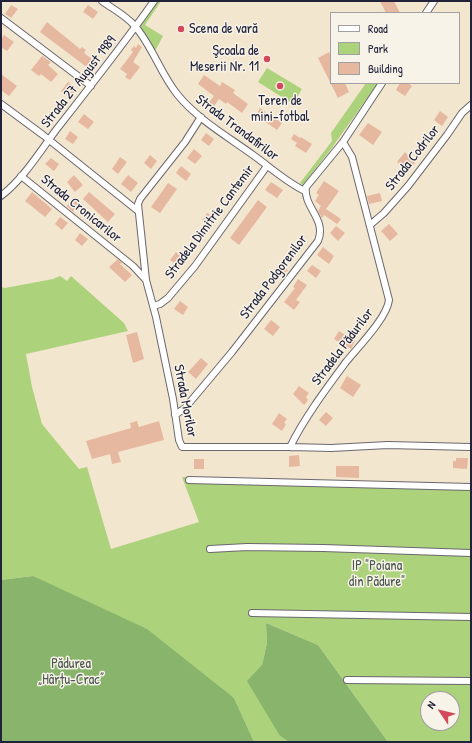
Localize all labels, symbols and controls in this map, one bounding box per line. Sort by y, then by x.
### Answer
legend [330,12,460,84]
text: Road [368,20,388,37]
place label: Scena de vară [189,21,258,37]
marker: Scena de vară [176,24,186,34]
street label: Strada 27 August 1989 [38,33,120,131]
text: Park [368,40,388,57]
place label: Şcoala de Meserii Nr. 11 [190,43,259,76]
marker: Şcoala de Meserii Nr. 11 [262,54,272,64]
text: Building [368,60,403,77]
marker: Teren de mini-fotbal [275,81,285,91]
street label: Strada Trandafirilor [192,91,282,165]
place label: Teren de mini-fotbal [251,93,309,126]
street label: Strada Codrilor [382,122,444,194]
street label: Stradela Dimitrie Cantemir [162,162,258,282]
street label: Strada Cronicarilor [37,171,125,247]
street label: Strada Podgorenilor [237,232,311,322]
street label: Stradela Pădurilor [309,305,377,389]
street label: Strada Morilor [170,363,200,439]
park label: IP "Poiana din Pădure" [349,558,405,590]
park label: Pădurea „Hârțu-Crac” [38,656,104,688]
north arrow [420,691,460,731]
text: N [424,698,438,711]

